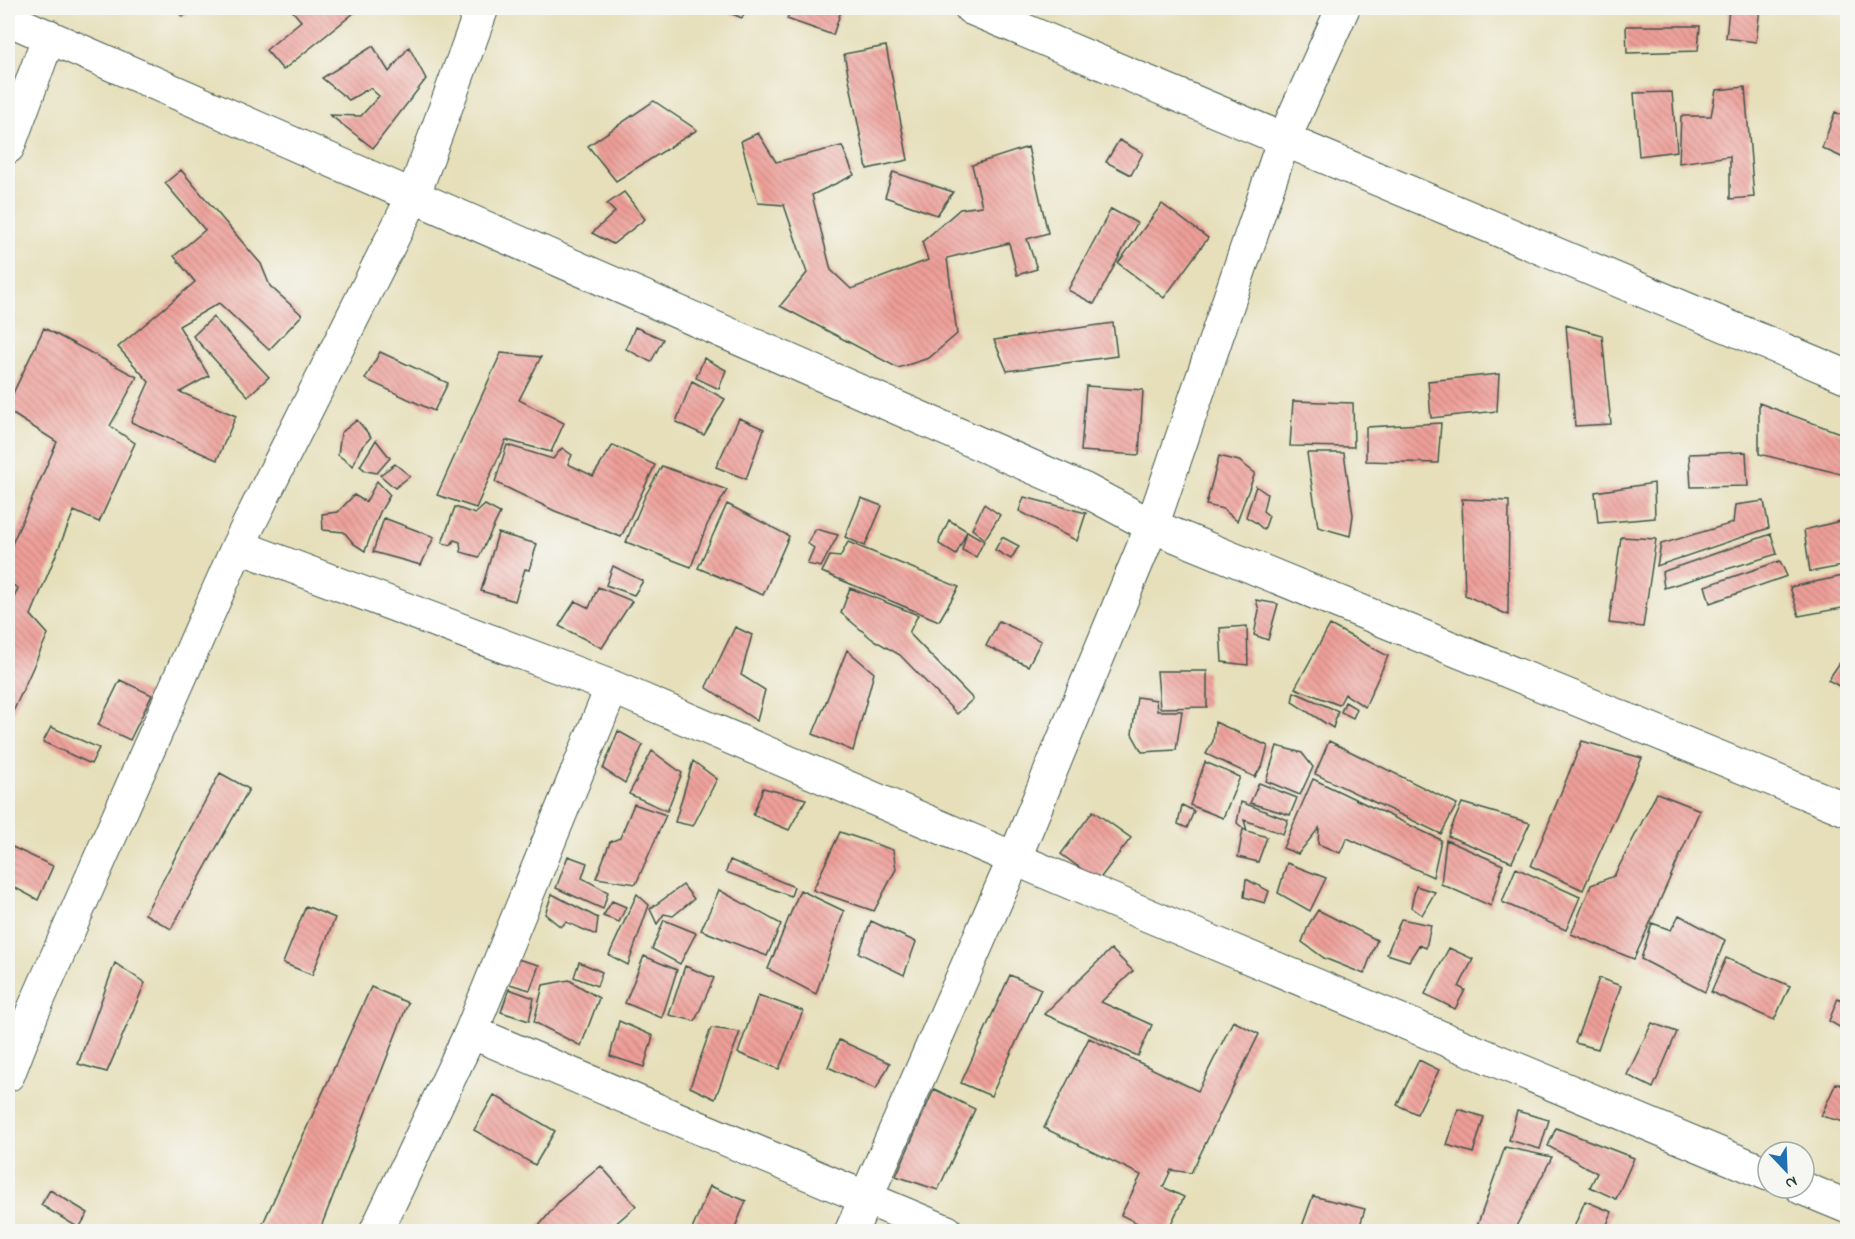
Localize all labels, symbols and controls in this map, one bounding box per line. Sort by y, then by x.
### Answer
north arrow [1756,1140,1816,1200]
text: N [1781,1169,1801,1195]

